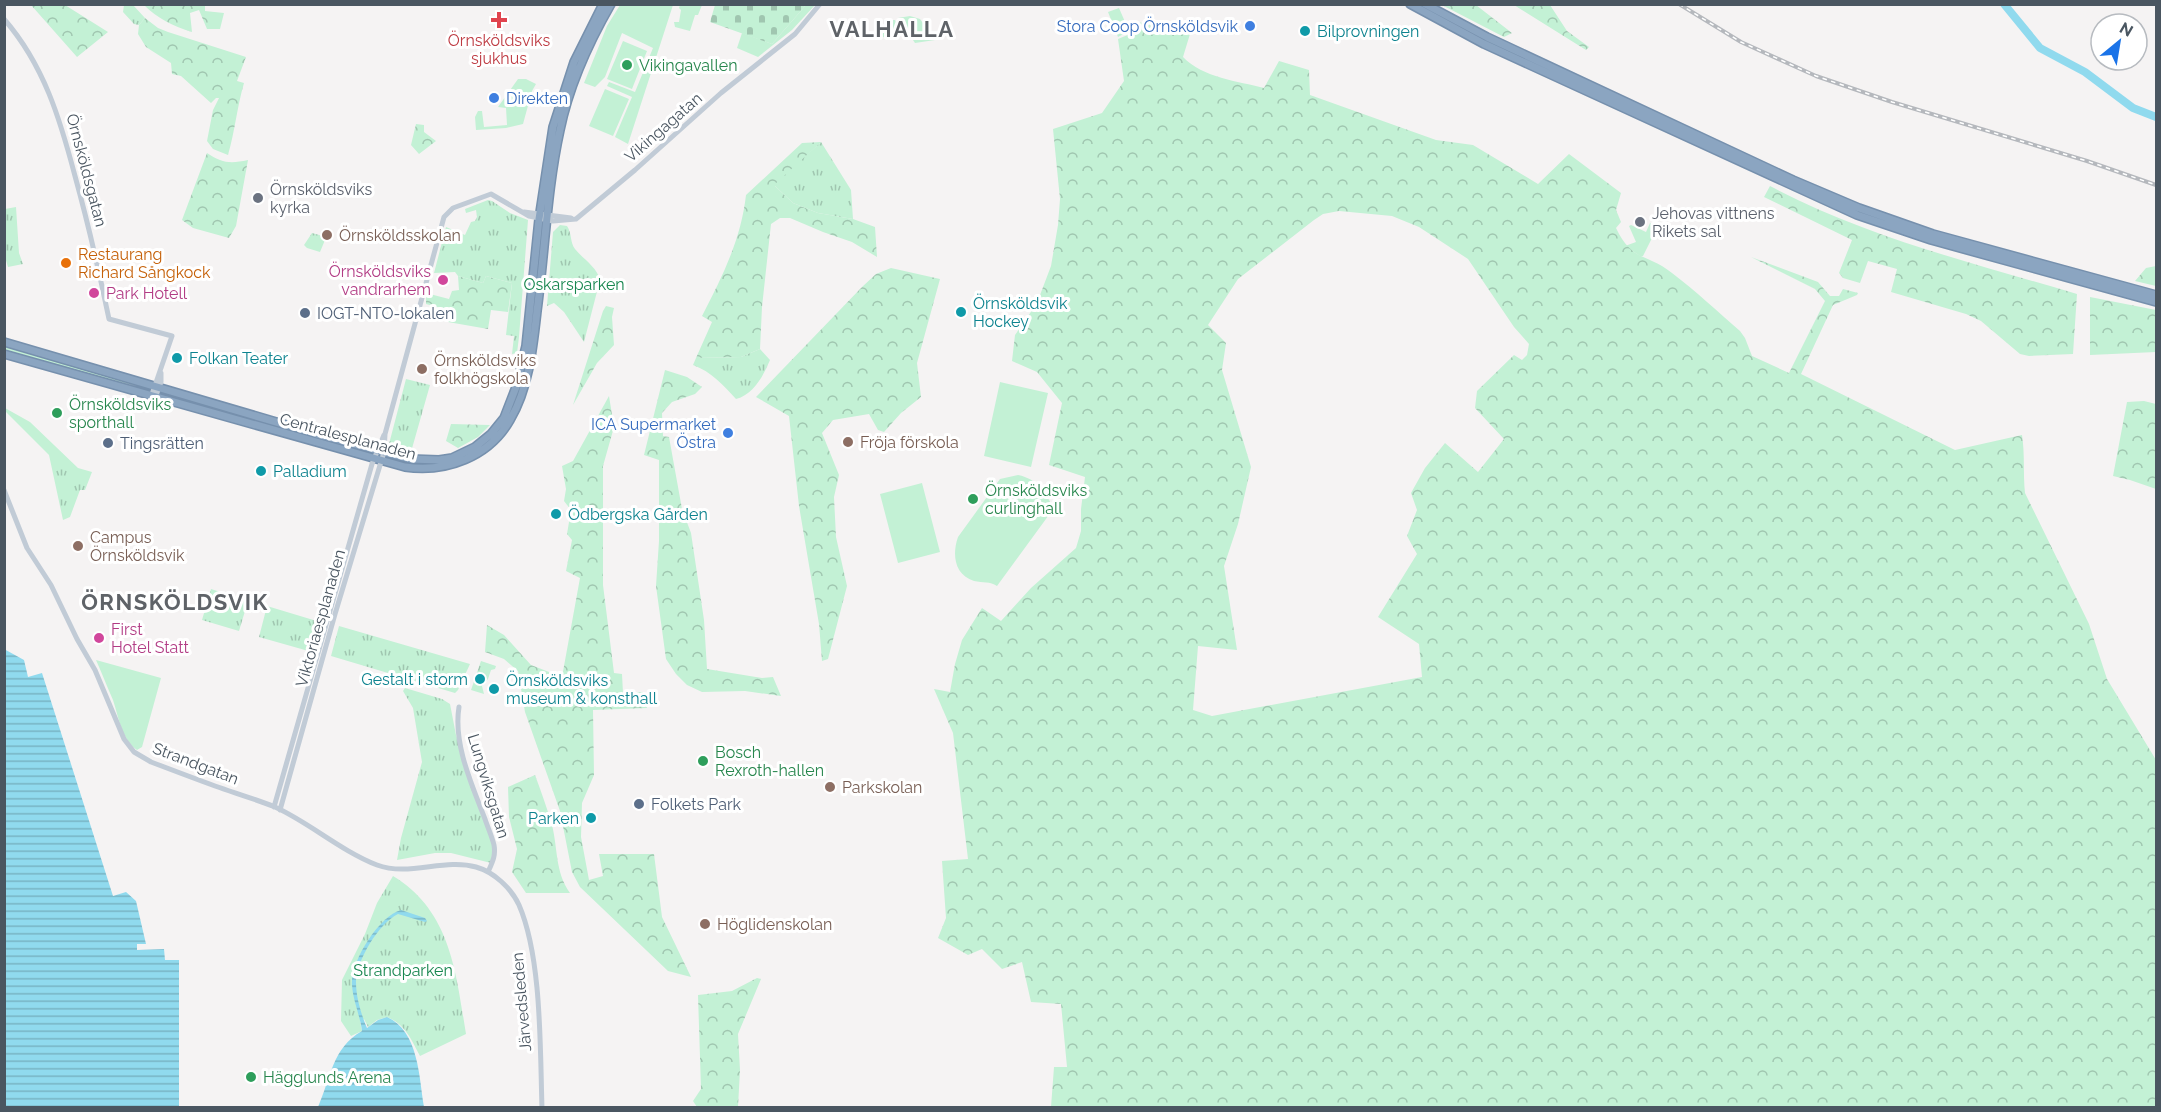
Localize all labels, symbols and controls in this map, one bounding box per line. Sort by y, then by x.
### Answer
marker: Örnsköldsviks sjukhus [490,11,508,29]
north arrow [2089,12,2149,72]
district label: VALHALLA [830,16,954,42]
place label: Stora Coop Örnsköldsvik [1057,16,1239,36]
text: N [2116,18,2136,41]
marker: Stora Coop Örnsköldsvik [1243,19,1257,33]
place label: Bilprovningen [1317,22,1419,41]
marker: Bilprovningen [1298,24,1312,38]
place label: Örnsköldsviks sjukhus [448,30,550,68]
place label: Vikingavallen [639,56,737,75]
marker: Vikingavallen [620,58,634,72]
place label: Direkten [506,89,568,108]
street label: Vikingagatan [621,89,706,166]
marker: Direkten [487,91,501,105]
street label: Örnsköldsgatan [62,111,112,229]
place label: Örnsköldsviks kyrka [270,179,373,217]
marker: Örnsköldsviks kyrka [251,191,265,205]
place label: Jehovas vittnens Rikets sal [1652,204,1775,241]
marker: Jehovas vittnens Rikets sal [1633,215,1647,229]
place label: Örnsköldsskolan [339,225,461,245]
marker: Örnsköldsskolan [320,228,334,242]
place label: Restaurang Richard Sångkock [78,245,211,282]
marker: Restaurang Richard Sångkock [59,256,73,270]
place label: Örnsköldsviks vandrarhem [329,261,431,299]
marker: Örnsköldsviks vandrarhem [436,273,450,287]
park label: Oskarsparken [523,275,625,294]
place label: Park Hotell [106,284,188,303]
marker: Park Hotell [87,286,101,300]
place label: Örnsköldsvik Hockey [973,293,1068,331]
place label: IOGT-NTO-lokalen [317,304,454,323]
marker: Örnsköldsvik Hockey [954,305,968,319]
marker: IOGT-NTO-lokalen [298,306,312,320]
place label: Folkan Teater [189,349,289,368]
place label: Örnsköldsviks folkhögskola [434,350,537,388]
marker: Folkan Teater [170,351,184,365]
marker: Örnsköldsviks folkhögskola [415,362,429,376]
place label: Örnsköldsviks sporthall [69,394,172,432]
marker: Örnsköldsviks sporthall [50,406,64,420]
street label: Centralesplanaden [278,409,418,464]
place label: ICA Supermarket Östra [591,415,717,452]
marker: ICA Supermarket Östra [721,426,735,440]
place label: Fröja förskola [860,433,959,452]
place label: Tingsrätten [120,434,204,453]
marker: Fröja förskola [841,435,855,449]
marker: Tingsrätten [101,436,115,450]
place label: Palladium [273,462,347,481]
marker: Palladium [254,464,268,478]
place label: Örnsköldsviks curlinghall [985,480,1088,518]
marker: Örnsköldsviks curlinghall [966,492,980,506]
place label: Ödbergska Gården [568,504,708,524]
marker: Ödbergska Gården [549,507,563,521]
place label: Campus Örnsköldsvik [90,528,185,565]
marker: Campus Örnsköldsvik [71,539,85,553]
street label: Viktoriaesplanaden [292,547,349,689]
district label: ÖRNSKÖLDSVIK [81,589,269,615]
place label: First Hotel Statt [111,620,190,657]
marker: First Hotel Statt [92,631,106,645]
place label: Gestalt i storm [361,670,468,689]
place label: Örnsköldsviks museum & konsthall [506,670,658,708]
marker: Gestalt i storm [473,672,487,686]
marker: Örnsköldsviks museum & konsthall [487,682,501,696]
street label: Lungviksgatan [464,732,513,841]
street label: Strandgatan [150,738,241,789]
place label: Bosch Rexroth-hallen [715,743,824,780]
marker: Bosch Rexroth-hallen [696,754,710,768]
place label: Parkskolan [842,778,922,797]
marker: Parkskolan [823,780,837,794]
place label: Folkets Park [651,795,742,814]
marker: Folkets Park [632,797,646,811]
place label: Parken [528,809,579,828]
marker: Parken [584,811,598,825]
place label: Höglidenskolan [717,915,832,934]
marker: Höglidenskolan [698,917,712,931]
street label: Järvedsleden [508,951,535,1052]
park label: Strandparken [353,961,453,980]
place label: Hägglunds Arena [263,1068,391,1087]
marker: Hägglunds Arena [244,1070,258,1084]

